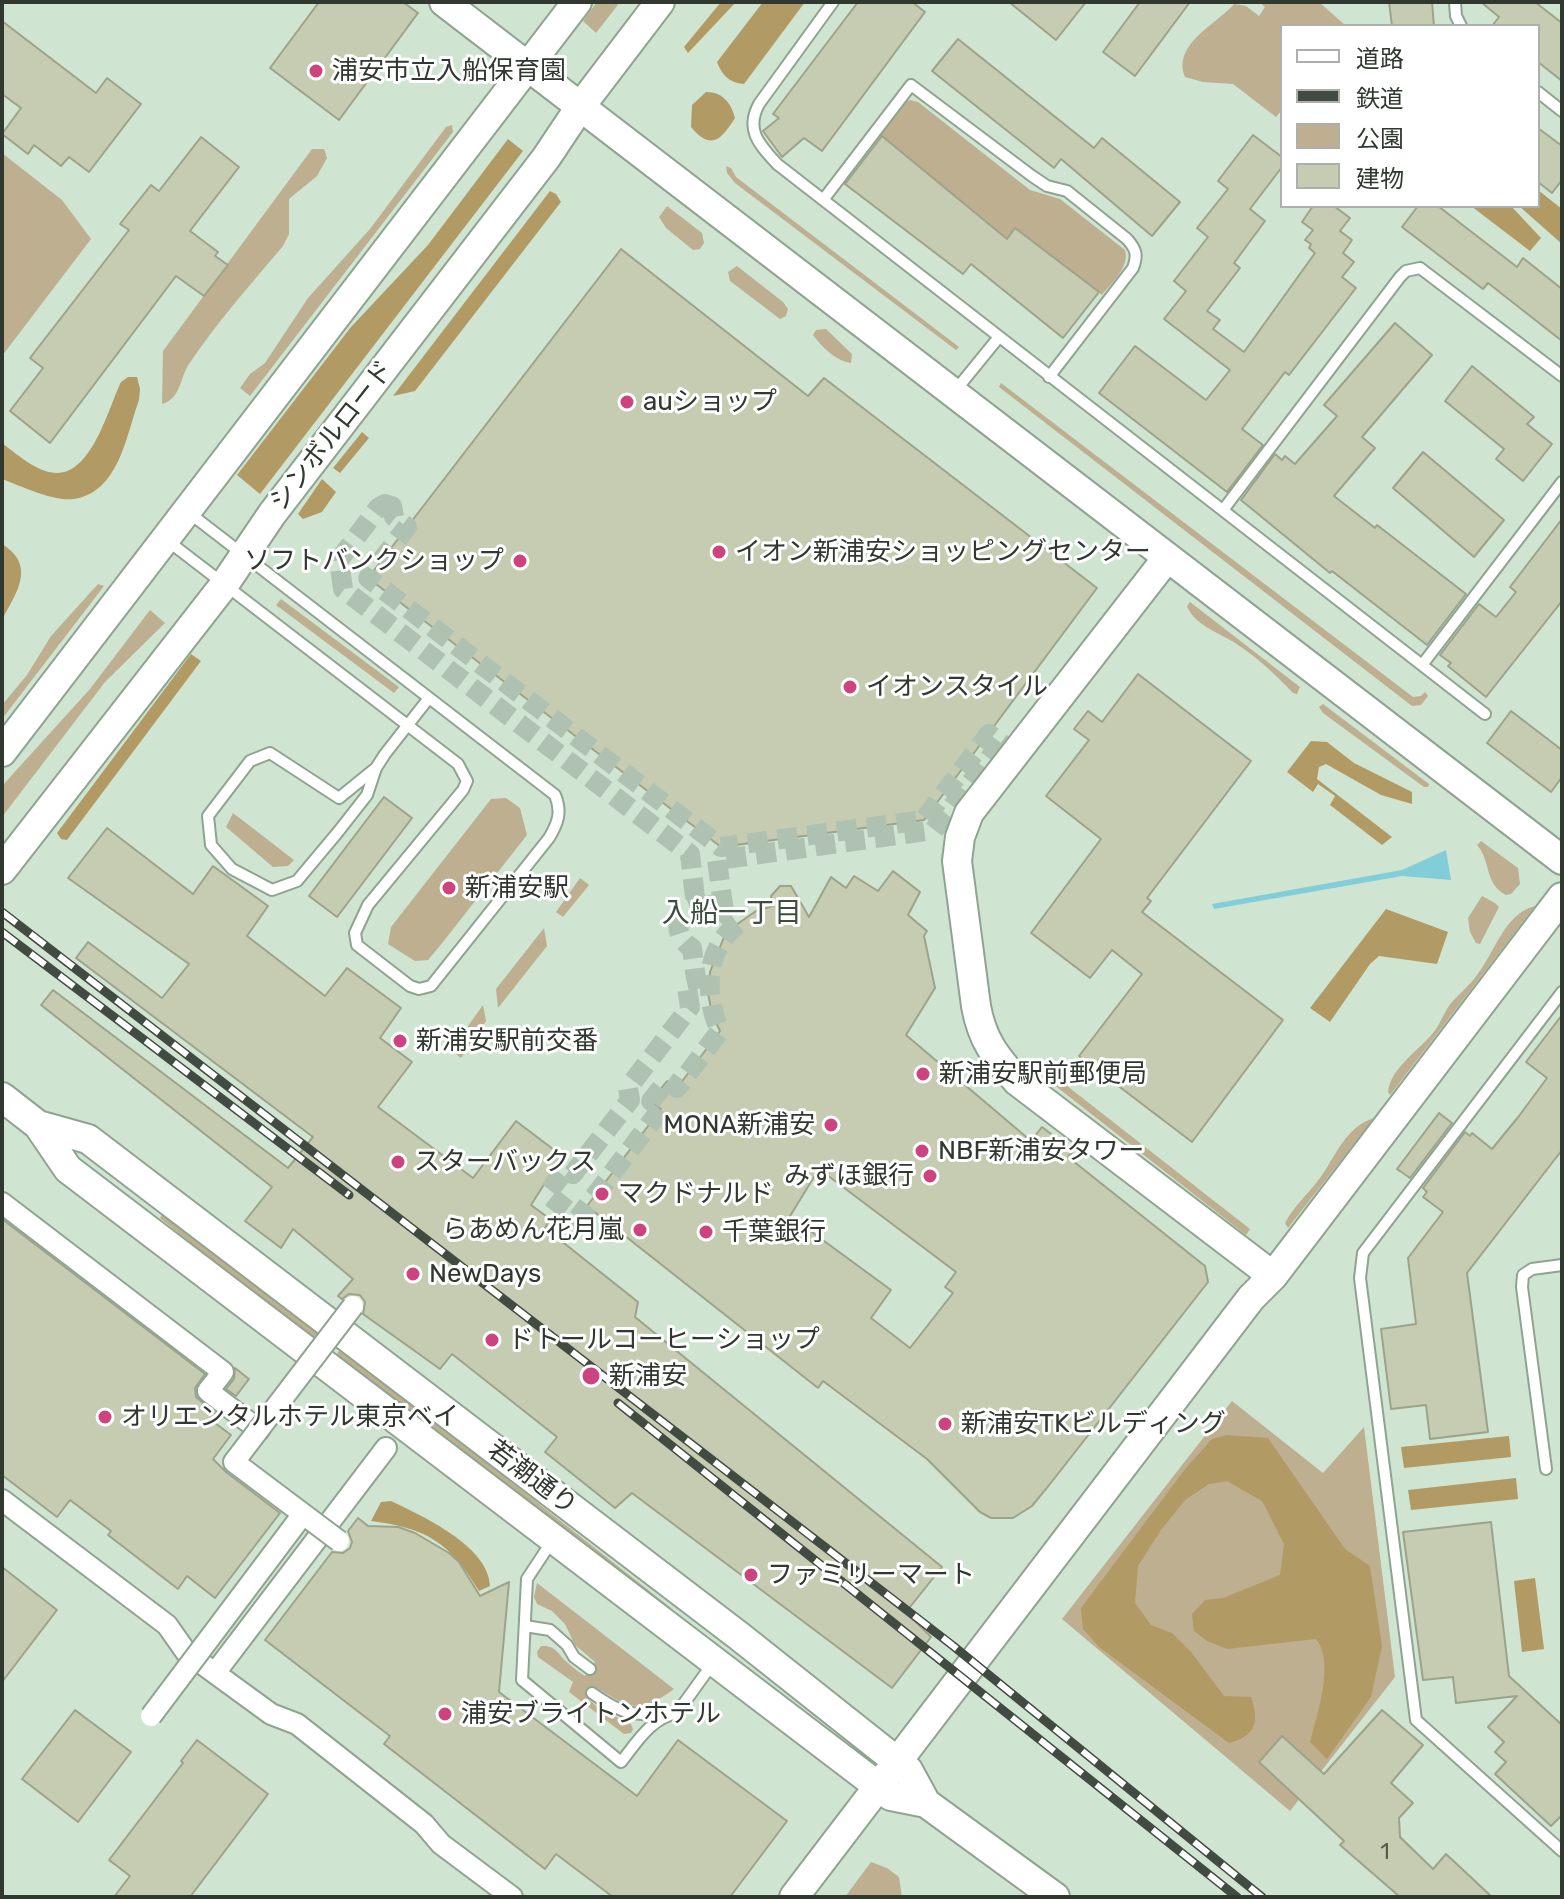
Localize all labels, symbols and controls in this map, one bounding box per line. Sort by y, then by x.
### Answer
legend [1280,24,1540,208]
text: 道路 [1356,45,1404,73]
place label: 浦安市立入船保育園 [332,55,566,87]
marker: 浦安市立入船保育園 [307,62,325,80]
text: 鉄道 [1356,85,1404,113]
text: 公園 [1356,125,1404,153]
text: 建物 [1356,165,1404,193]
street label: シンボルロード [264,355,400,517]
place label: auショップ [643,386,777,418]
marker: auショップ [618,393,636,411]
place label: イオン新浦安ショッピングセンター [735,536,1151,568]
marker: イオン新浦安ショッピングセンター [710,543,728,561]
place label: ソフトバンクショップ [244,545,504,577]
marker: ソフトバンクショップ [511,552,529,570]
place label: イオンスタイル [866,671,1048,703]
marker: イオンスタイル [841,678,859,696]
place label: 新浦安駅 [465,872,569,904]
marker: 新浦安駅 [440,879,458,897]
district label: 入船一丁目 [662,897,802,931]
place label: 新浦安駅前交番 [416,1025,598,1057]
marker: 新浦安駅前交番 [391,1032,409,1050]
place label: 新浦安駅前郵便局 [939,1058,1147,1090]
marker: 新浦安駅前郵便局 [914,1065,932,1083]
place label: MONA新浦安 [663,1109,815,1141]
marker: MONA新浦安 [822,1116,840,1134]
place label: NBF新浦安タワー [938,1135,1145,1167]
marker: NBF新浦安タワー [913,1142,931,1160]
place label: スターバックス [414,1146,596,1178]
marker: スターバックス [389,1153,407,1171]
place label: みずほ銀行 [784,1160,914,1192]
marker: みずほ銀行 [921,1167,939,1185]
place label: マクドナルド [618,1178,774,1210]
marker: マクドナルド [593,1185,611,1203]
place label: らあめん花月嵐 [442,1214,624,1246]
place label: 千葉銀行 [722,1216,826,1248]
marker: らあめん花月嵐 [631,1221,649,1239]
marker: 千葉銀行 [697,1223,715,1241]
place label: NewDays [429,1258,541,1290]
marker: NewDays [404,1265,422,1283]
place label: ドトールコーヒーショップ [508,1324,820,1356]
marker: ドトールコーヒーショップ [483,1331,501,1349]
place label: 新浦安 [609,1360,687,1392]
marker: 新浦安 [580,1365,602,1387]
place label: オリエンタルホテル東京ベイ [121,1401,459,1433]
marker: オリエンタルホテル東京ベイ [96,1408,114,1426]
place label: 新浦安TKビルディング [961,1408,1226,1440]
marker: 新浦安TKビルディング [936,1415,954,1433]
street label: 若潮通り [481,1434,583,1522]
place label: ファミリーマート [767,1559,975,1591]
marker: ファミリーマート [742,1566,760,1584]
place label: 浦安ブライトンホテル [461,1698,721,1730]
marker: 浦安ブライトンホテル [436,1705,454,1723]
house number: 1 [1380,1840,1390,1866]

